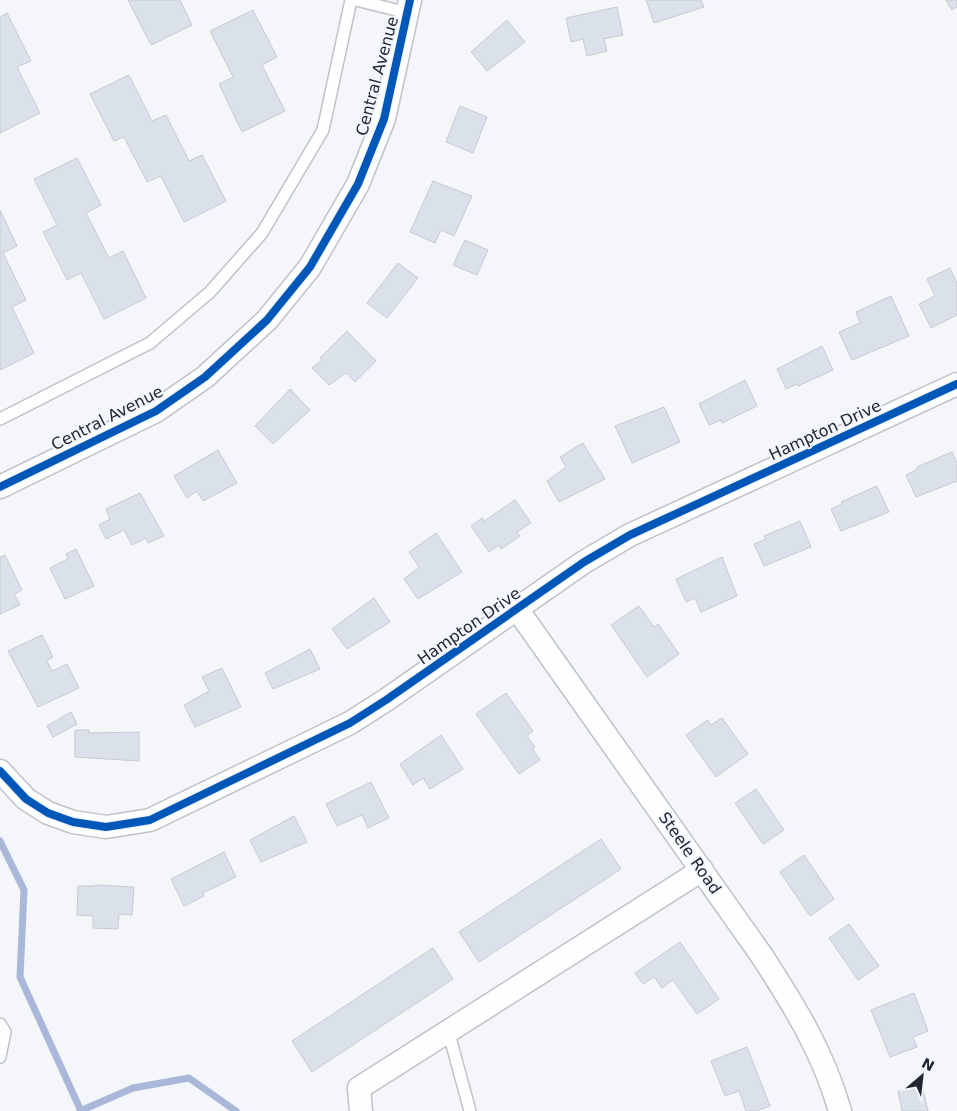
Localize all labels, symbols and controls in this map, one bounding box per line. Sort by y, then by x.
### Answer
street label: Central Avenue [352,14,402,138]
street label: Central Avenue [48,382,166,454]
street label: Hampton Drive [766,396,884,464]
street label: Hampton Drive [414,583,524,669]
street label: Steele Road [655,808,725,898]
north arrow [897,1051,947,1101]
text: N [919,1055,937,1074]

